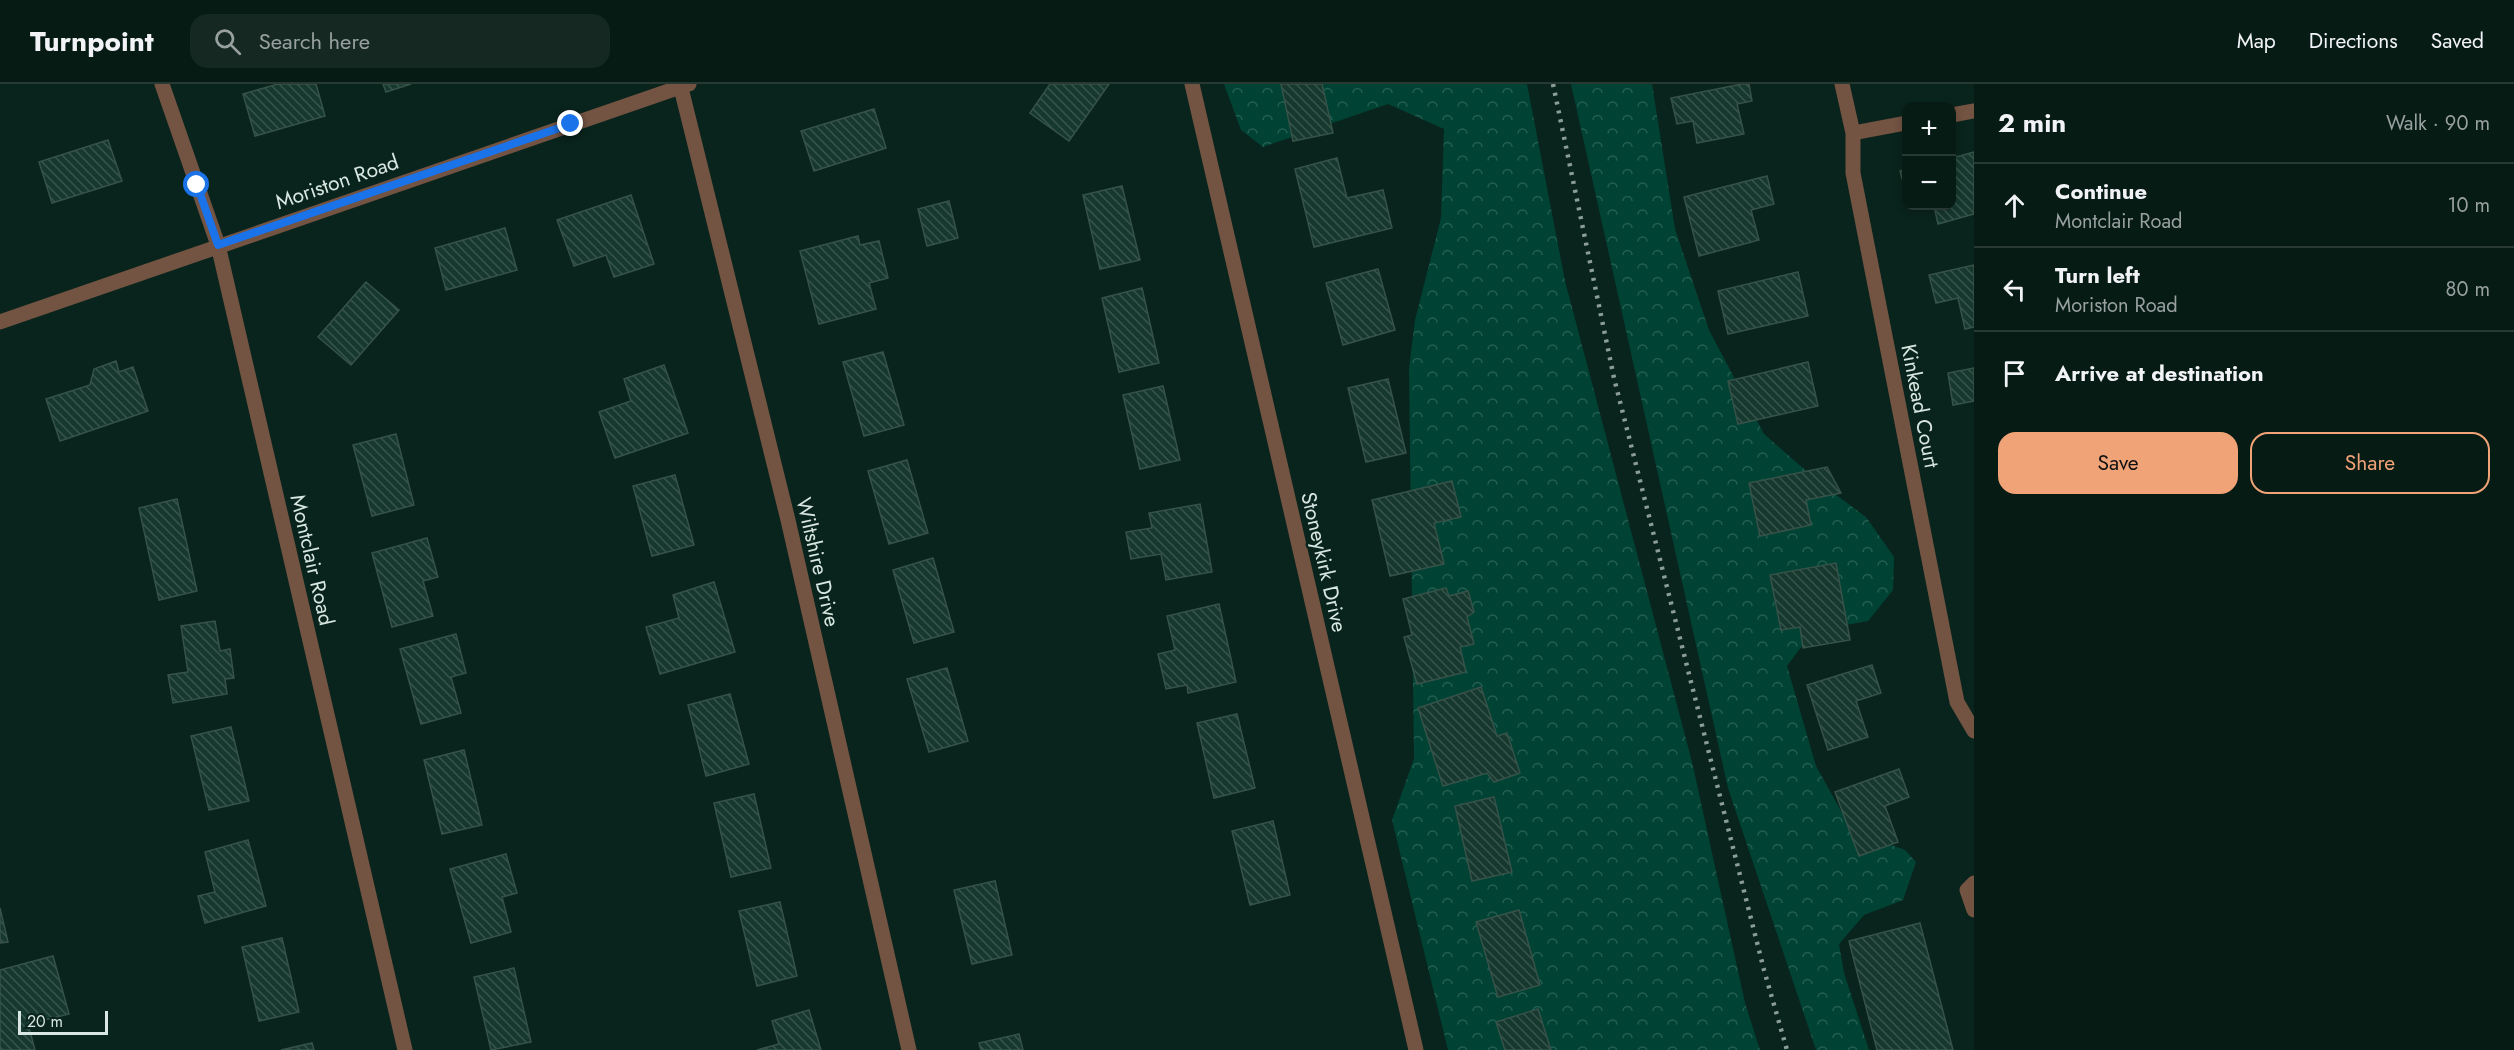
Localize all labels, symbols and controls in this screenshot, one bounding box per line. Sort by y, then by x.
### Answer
search box [190,14,610,68]
text: Turnpoint [30,21,154,62]
icon: search [211,25,244,58]
text: Search here [259,25,370,57]
text: Map [2237,26,2276,56]
text: Directions [2309,26,2398,56]
text: Saved [2431,26,2484,56]
map controls [1902,102,1956,210]
button: + [1902,102,1956,156]
text: 2 min [1998,104,2066,142]
text: Walk · 90 m [2386,109,2490,138]
route end [557,110,583,136]
street label: Moriston Road [271,147,403,217]
button: − [1902,156,1956,210]
route start [183,171,209,197]
text: Continue [2055,175,2147,207]
icon: ahead [1998,189,2031,222]
text: 10 m [2447,191,2490,220]
text: Montclair Road [2055,207,2182,236]
text: Turn left [2055,259,2140,291]
icon: left [1998,273,2031,306]
text: 80 m [2445,275,2490,304]
text: Moriston Road [2055,291,2178,320]
street label: Kinkead Court [1893,341,1947,471]
icon: arrive [1998,357,2031,390]
text: Arrive at destination [2055,357,2264,389]
button: Save [1998,432,2238,494]
button: Share [2250,432,2490,494]
street label: Stoneykirk Drive [1293,489,1355,635]
street label: Montclair Road [282,491,342,629]
street label: Wiltshire Drive [789,494,847,630]
scale bar [18,1008,108,1036]
text: 20 m [27,1010,63,1033]

